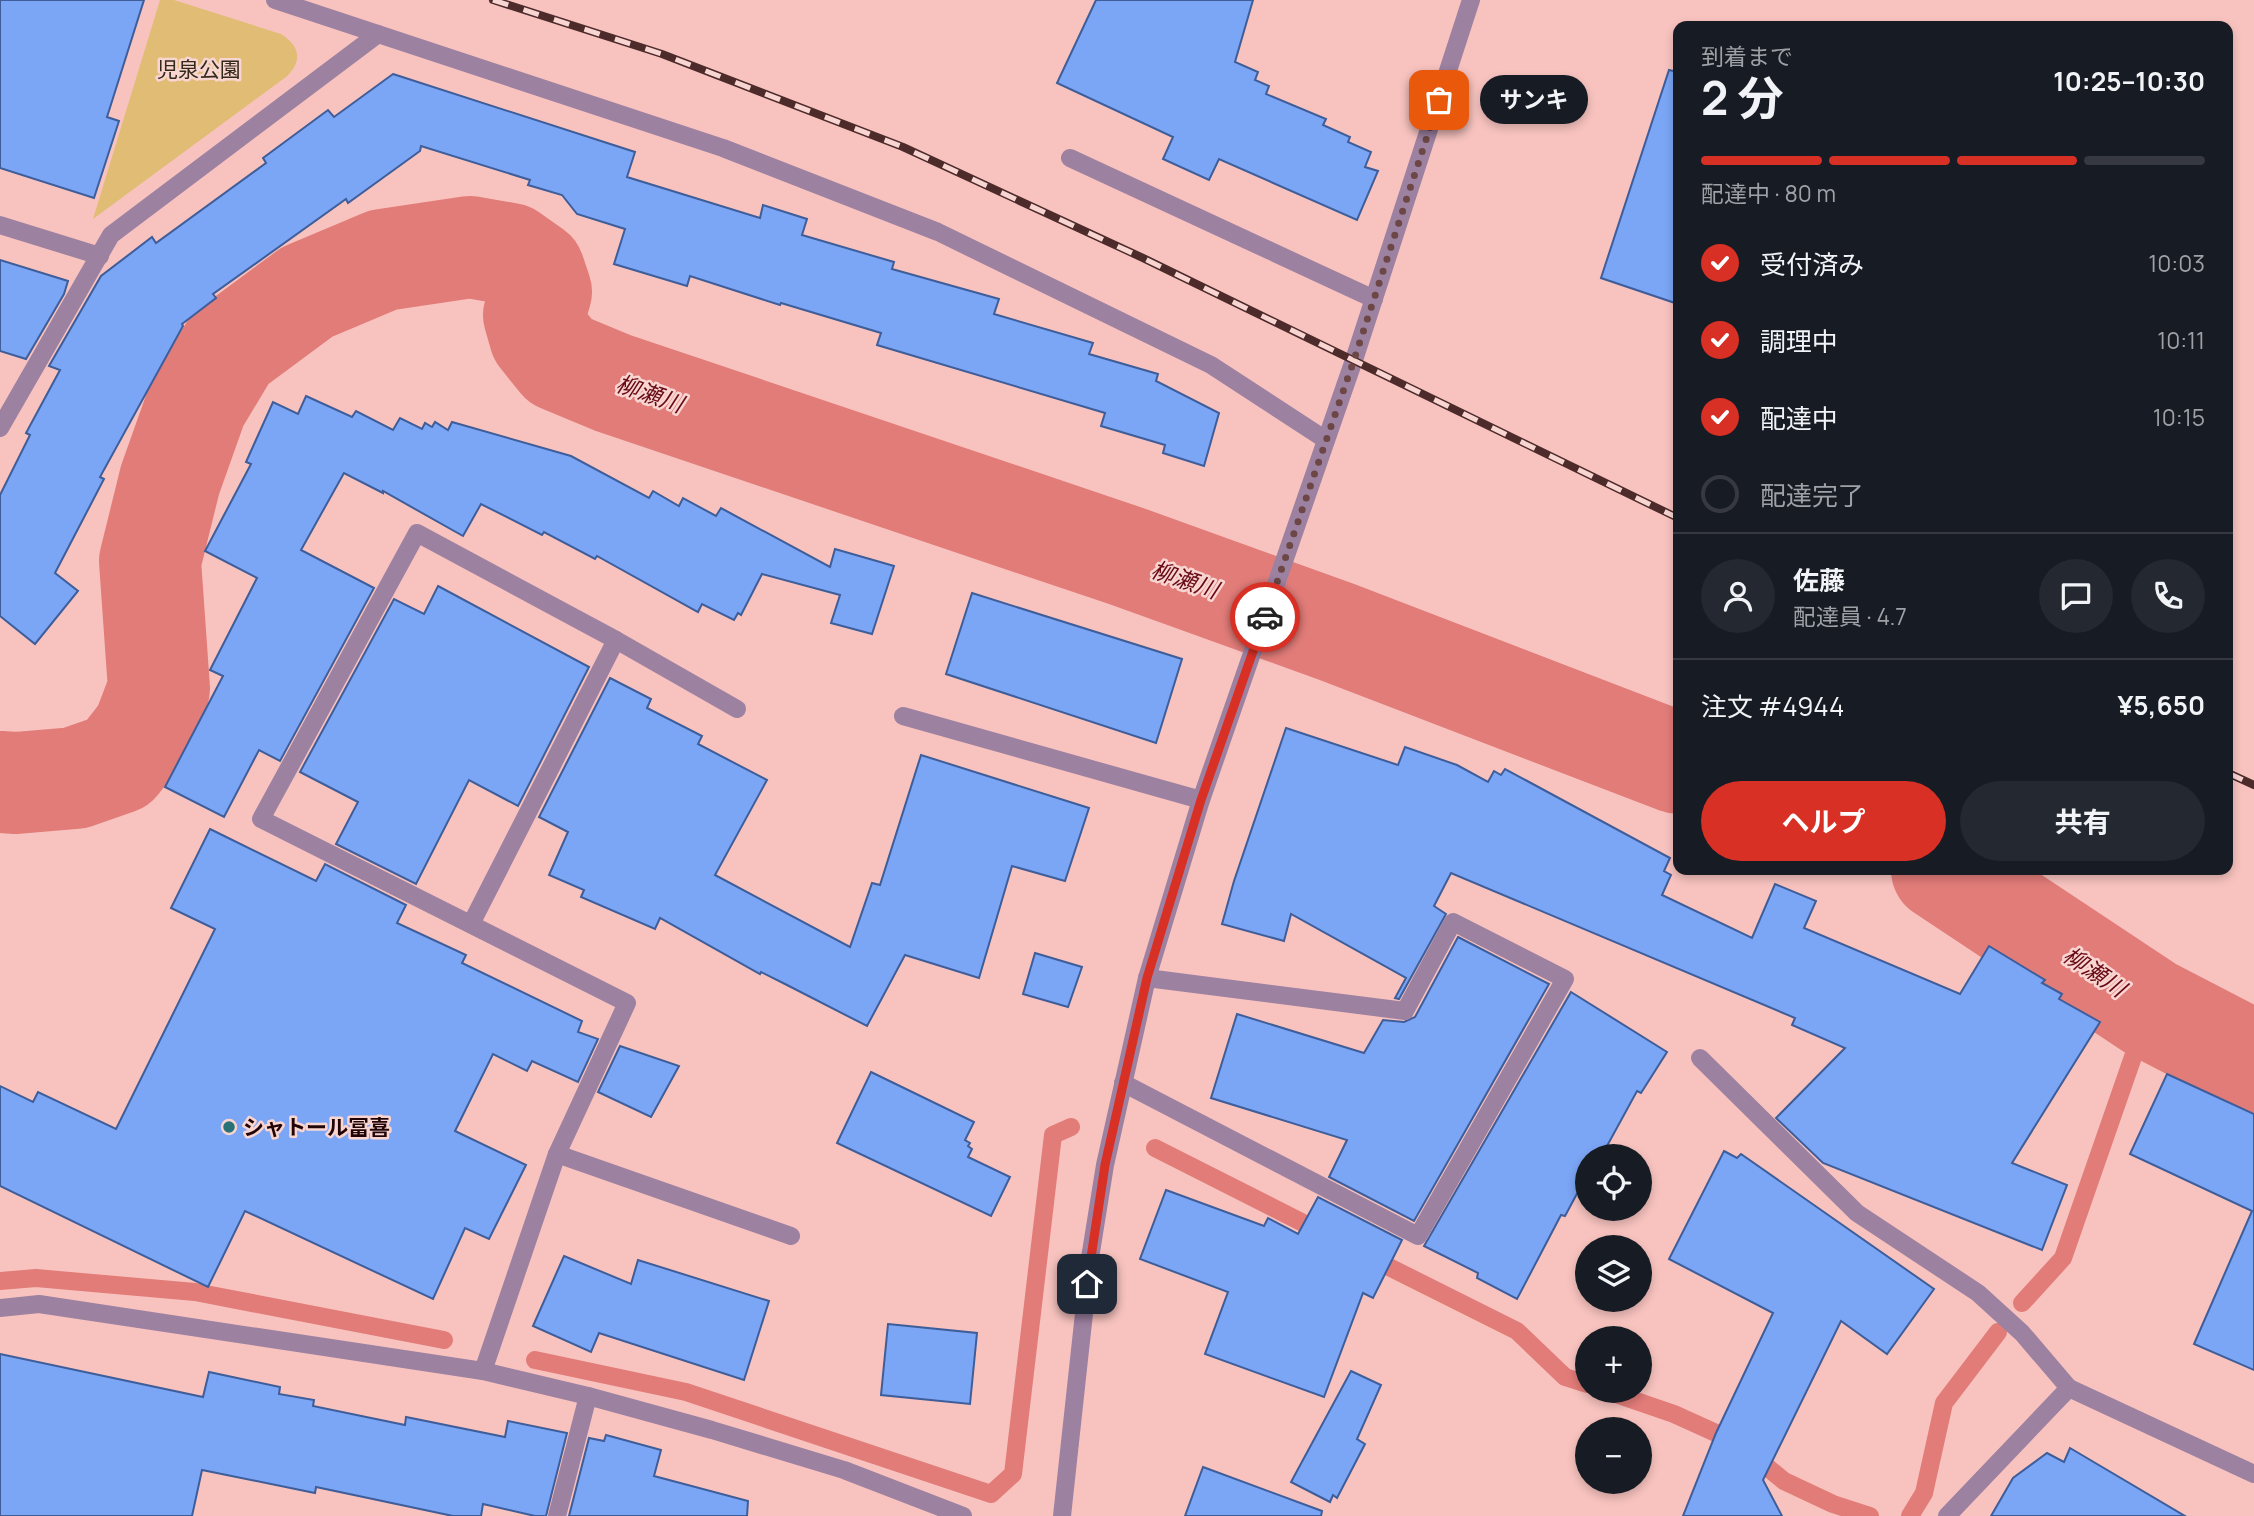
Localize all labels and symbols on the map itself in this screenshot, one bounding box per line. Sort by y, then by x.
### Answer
park label: 児泉公園 [157,55,241,83]
pin [1409,70,1469,130]
callout: サンキ [1481,76,1590,124]
water label: 柳瀬川 [612,367,691,420]
water label: 柳瀬川 [1147,553,1226,606]
courier [1230,582,1300,652]
water label: 柳瀬川 [2057,938,2135,1005]
place label: シャトール冨喜 [243,1113,390,1141]
marker: シャトール冨喜 [221,1119,237,1135]
pin [1057,1254,1117,1314]

